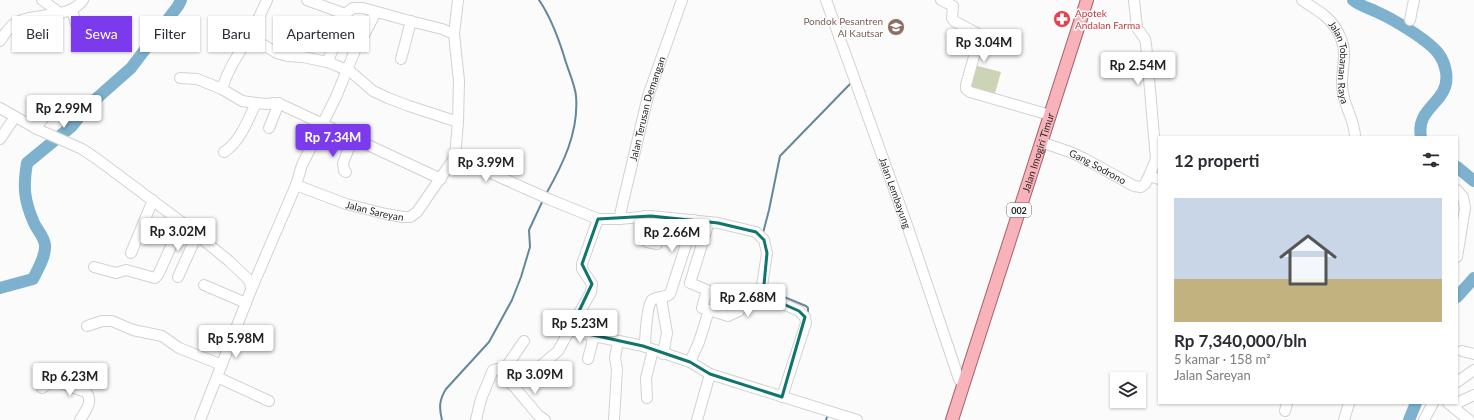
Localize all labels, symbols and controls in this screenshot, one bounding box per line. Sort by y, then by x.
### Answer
place label: Apotek Andalan Farma [1075,7,1140,31]
pharmacy icon: Apotek Andalan Farma [1052,9,1072,29]
place label: Pondok Pesantren Al Kautsar [803,15,883,39]
chip: Beli [12,16,63,52]
chip: Sewa [71,16,132,52]
chip: Filter [140,16,200,52]
chip: Baru [208,16,265,52]
chip: Apartemen [273,16,369,52]
school or university icon: Pondok Pesantren Al Kautsar [886,17,906,37]
street label: Jalan Tobanan Raya [1326,18,1351,105]
pin: Rp 3.04M [943,29,1025,63]
text: Rp 3.04M [956,34,1012,50]
pin: Rp 2.54M [1097,52,1179,86]
street label: Jalan Terusan Demangan [627,55,668,162]
text: Rp 2.54M [1110,57,1166,73]
pin: Rp 2.99M [23,95,105,129]
text: Rp 2.99M [36,100,92,116]
street label: Jalan Imogiri Timur [1020,111,1056,194]
pin: Rp 7.34M [292,124,374,158]
text: Rp 7.34M [305,129,361,145]
street label: Gang Sodrono [1067,147,1129,187]
pin: Rp 3.99M [445,149,527,183]
icon: filters [1420,149,1442,171]
text: 12 properti [1174,150,1259,171]
text: Rp 3.99M [458,154,514,170]
street label: Jalan Lembayung [877,156,914,230]
street label: Jalan Sareyan [345,198,405,223]
road number: 002 [1007,203,1031,217]
pin: Rp 3.02M [137,218,219,252]
pin: Rp 2.66M [631,219,713,253]
text: Rp 3.02M [150,223,206,239]
text: Rp 2.66M [644,224,700,240]
icon: home [1272,224,1344,296]
pin: Rp 2.68M [707,284,789,318]
text: Rp 2.68M [720,289,776,305]
pin: Rp 5.23M [539,310,621,344]
text: Rp 5.23M [552,315,608,331]
pin: Rp 5.98M [195,325,277,359]
text: Rp 5.98M [208,330,264,346]
text: Rp 7,340,000/bln [1174,330,1307,351]
text: 5 kamar · 158 m² [1174,351,1271,367]
pin: Rp 3.09M [494,361,576,395]
pin: Rp 6.23M [29,363,111,397]
text: Rp 3.09M [507,366,563,382]
text: Jalan Sareyan [1174,367,1251,383]
text: Rp 6.23M [42,368,98,384]
map controls [1110,372,1146,408]
button: layers [1110,372,1146,408]

